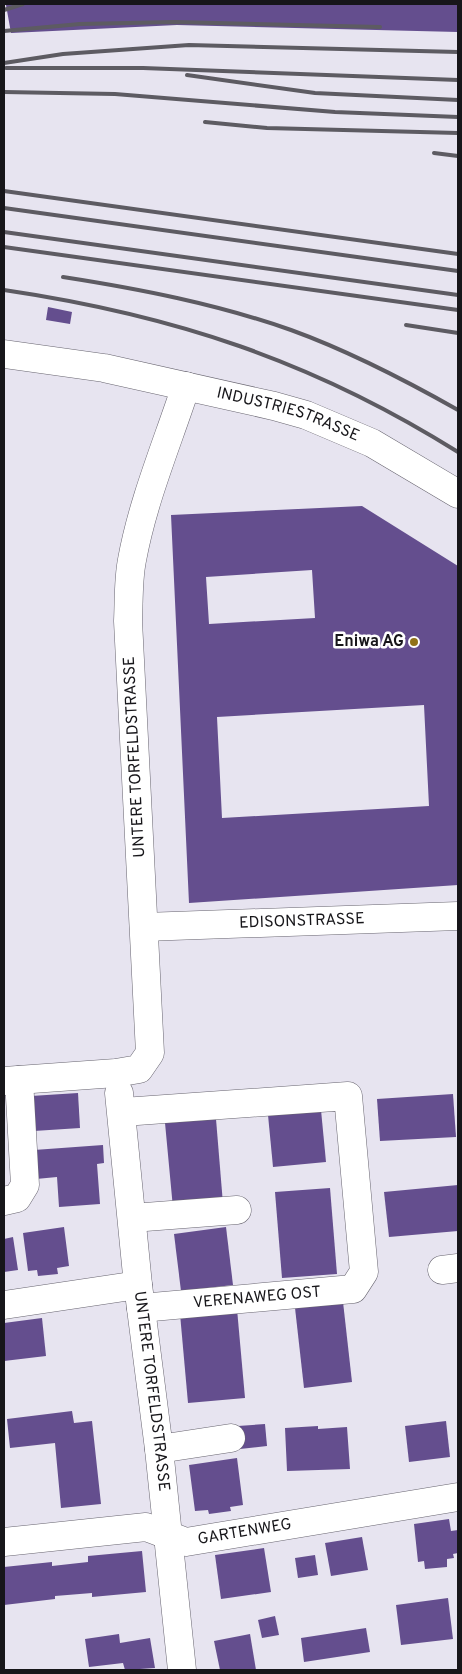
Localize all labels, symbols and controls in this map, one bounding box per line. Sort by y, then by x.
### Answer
street label: INDUSTRIESTRASSE [215,383,362,446]
place label: Eniwa AG [334,632,404,652]
marker: Eniwa AG [408,636,420,648]
street label: UNTERE TORFELDSTRASSE [120,656,150,858]
street label: EDISONSTRASSE [239,909,365,934]
street label: VERENAWEG OST [192,1282,322,1314]
street label: UNTERE TORFELDSTRASSE [129,1290,173,1492]
street label: GARTENWEG [196,1515,293,1550]

